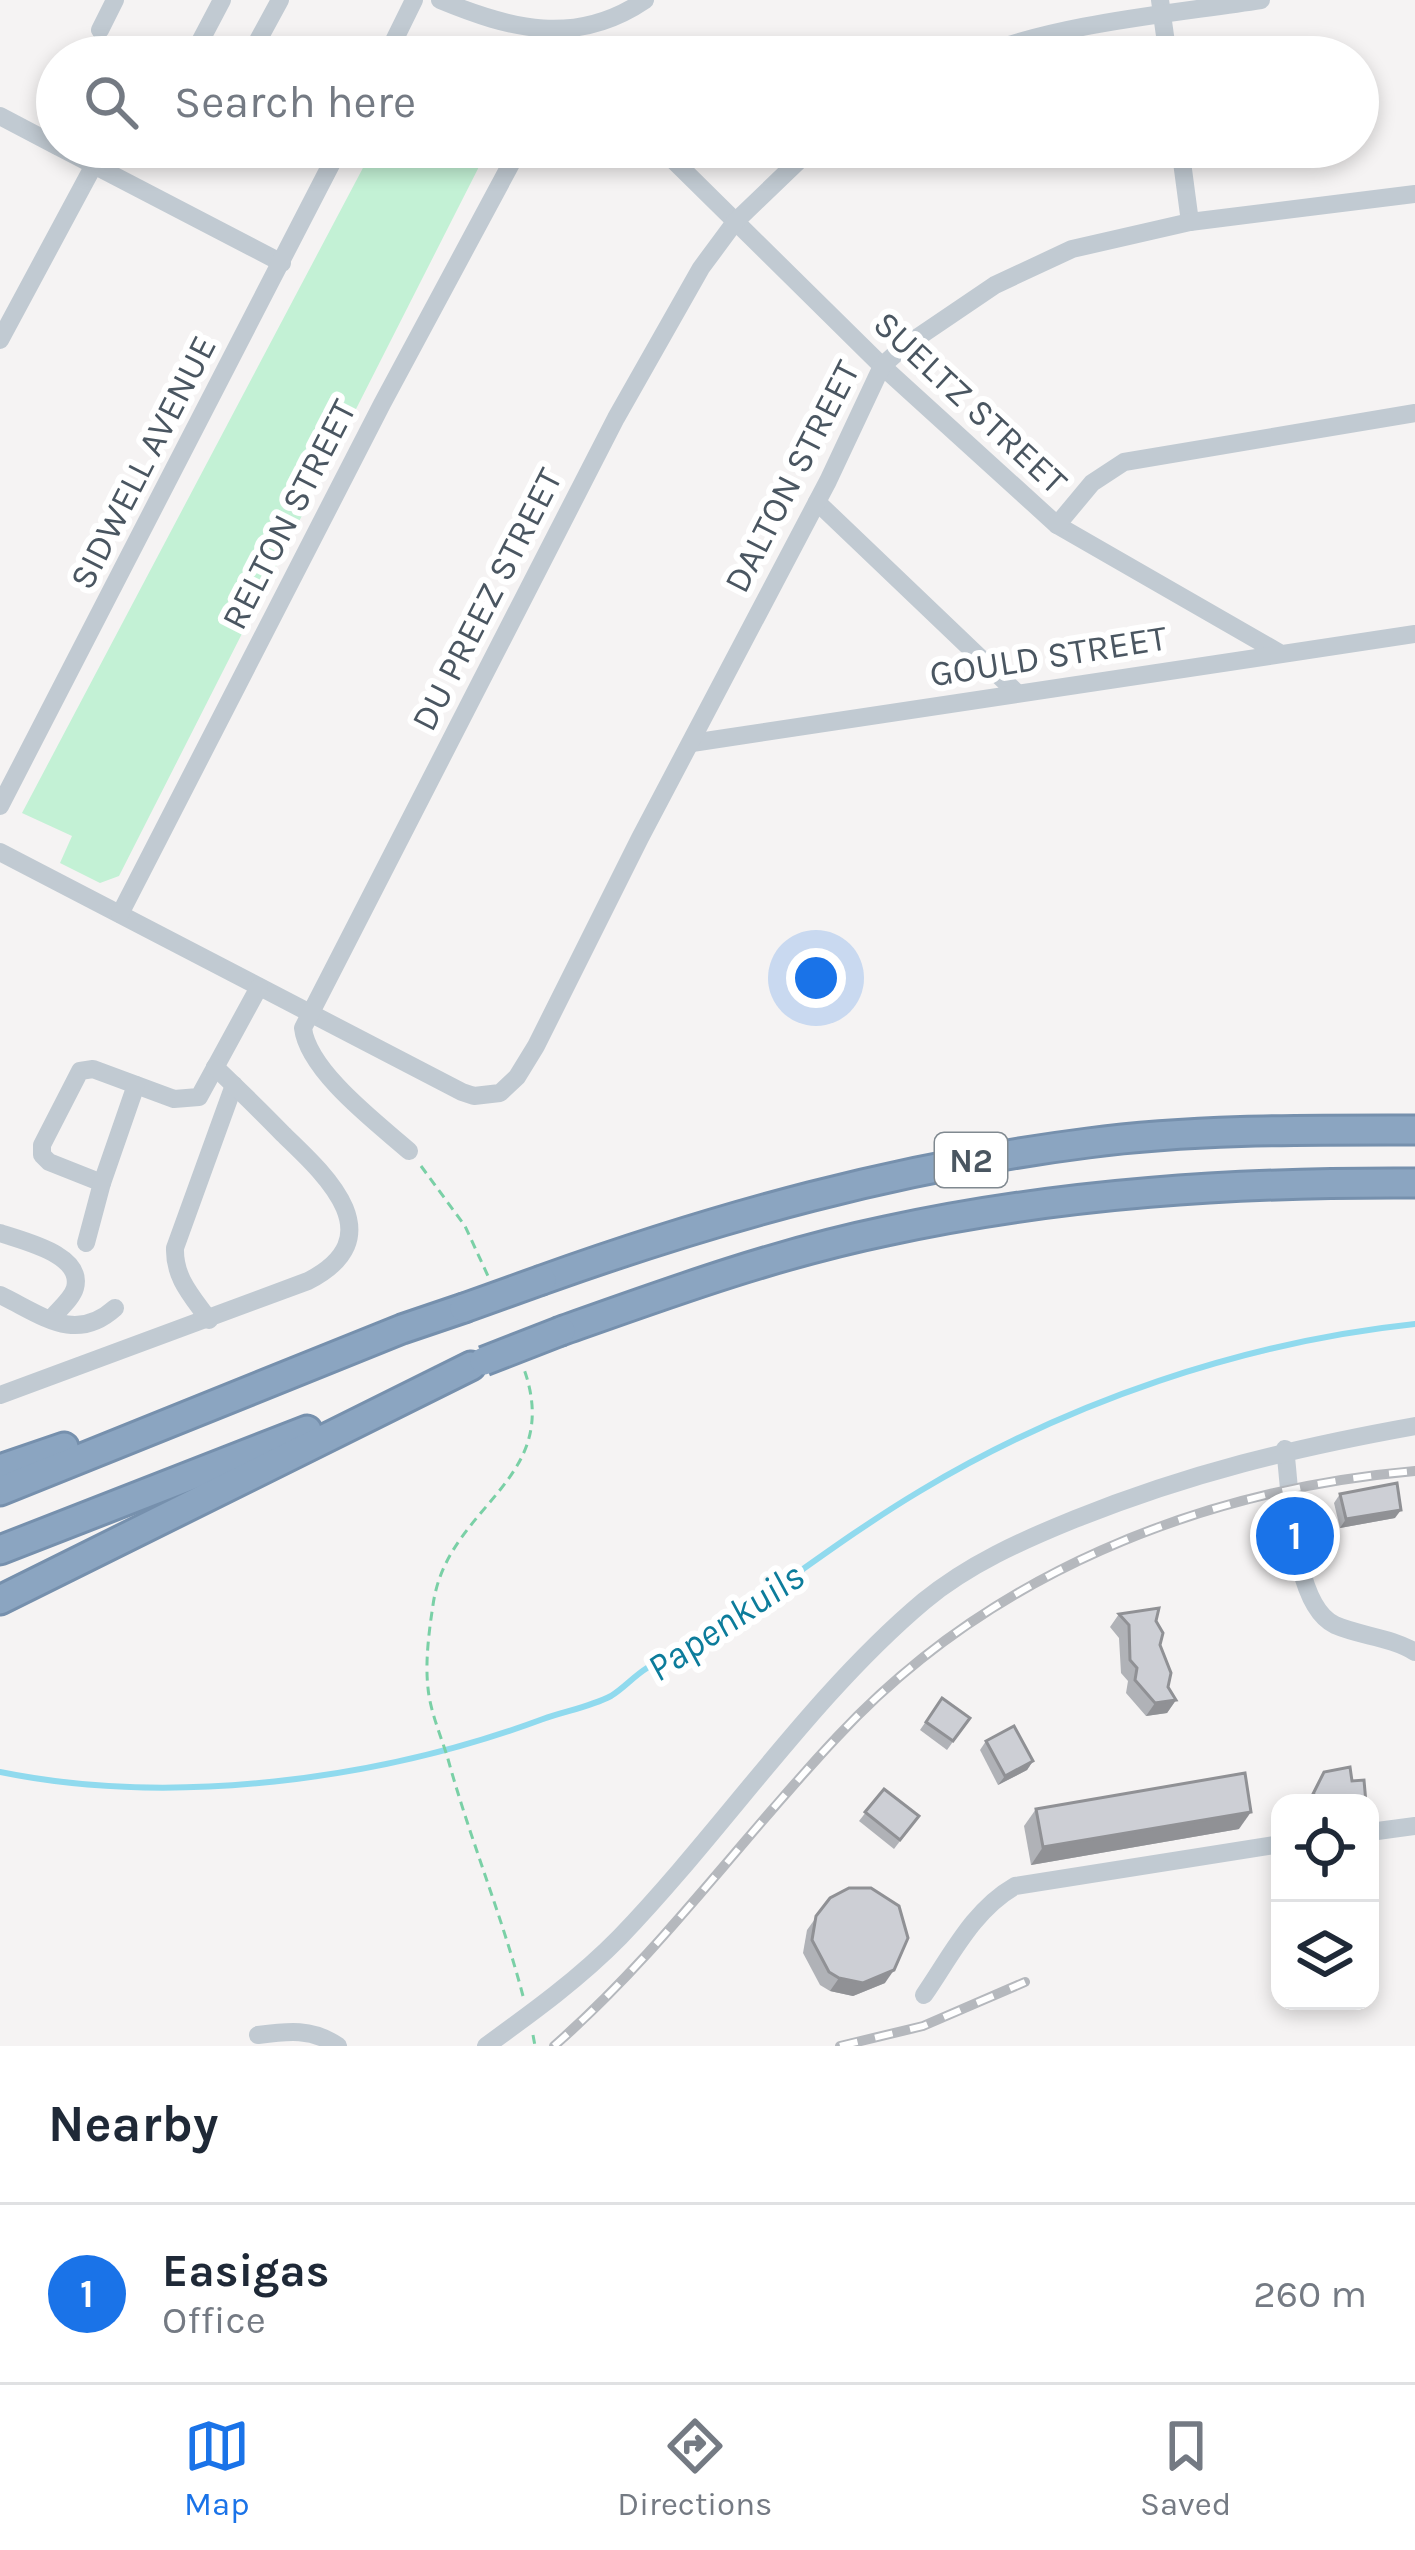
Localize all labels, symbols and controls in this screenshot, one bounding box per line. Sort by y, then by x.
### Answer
search box [36,36,1379,168]
icon: search [78,69,144,135]
text: Search here [174,76,416,128]
street label: SUELTZ STREET [865,303,1076,503]
street label: SIDWELL AVENUE [61,329,225,596]
street label: DALTON STREET [715,354,868,599]
street label: RELTON STREET [213,393,365,636]
street label: DU PREEZ STREET [403,461,571,737]
street label: GOULD STREET [927,617,1170,695]
your location [786,948,846,1008]
road number: N2 [935,1133,1007,1187]
pin: 1 [1256,1491,1334,1581]
water label: Papenkuils [638,1553,813,1691]
map controls [1271,1794,1379,2010]
button: locate [1271,1794,1379,1902]
button: layers [1271,1902,1379,2010]
text: Nearby [48,2094,218,2154]
text: Easigas [162,2245,329,2297]
text: 1 [80,2271,94,2317]
text: 260 m [1253,2271,1367,2317]
text: Office [162,2297,266,2343]
tab: Map [184,2413,250,2523]
tab: Directions [617,2413,772,2523]
tab: Saved [1140,2413,1231,2523]

